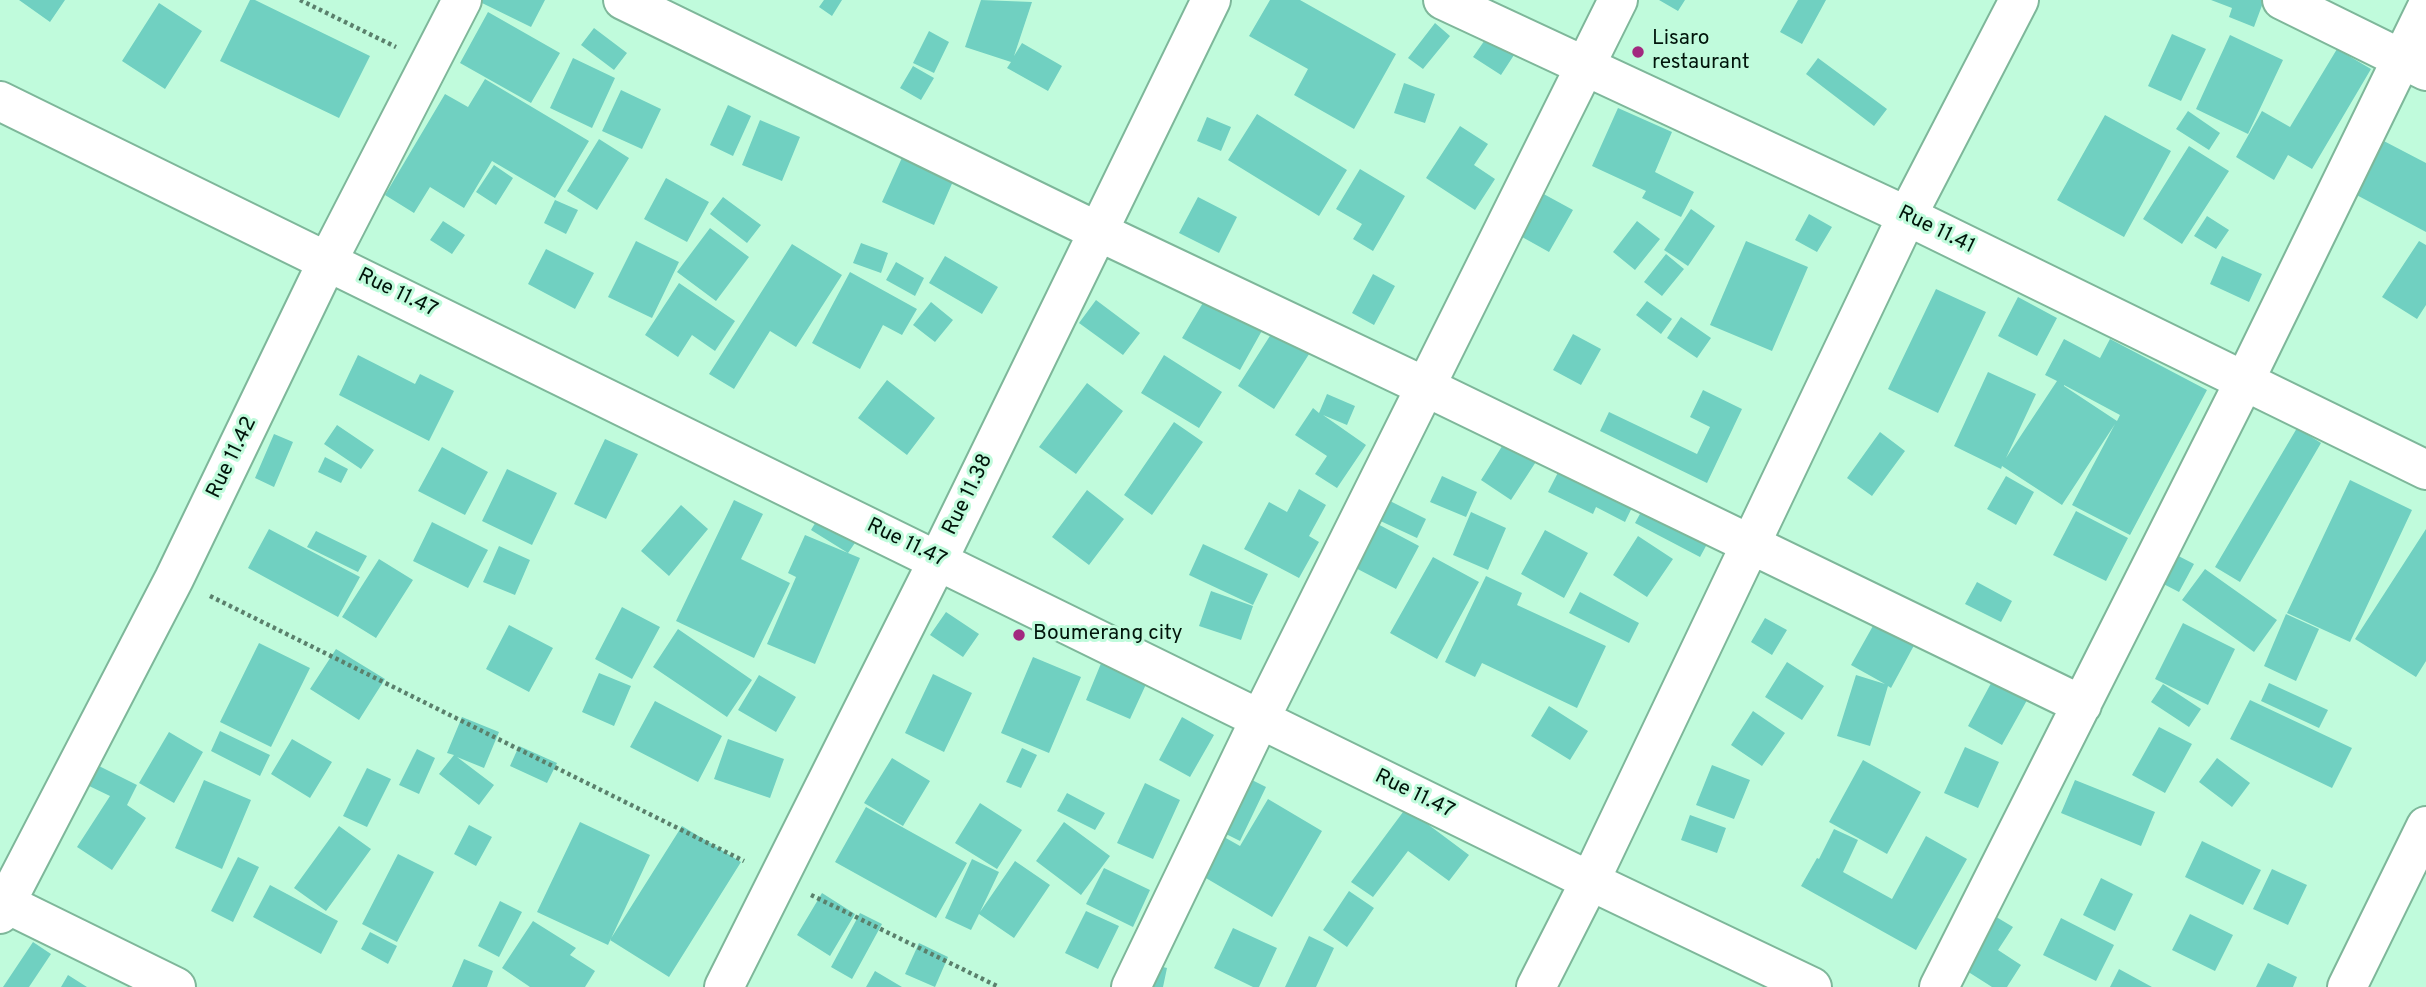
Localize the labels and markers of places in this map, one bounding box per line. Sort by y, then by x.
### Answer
place label: Lisaro restaurant [1652,27,1750,77]
marker: Lisaro restaurant [1630,44,1646,60]
place label: Boumerang city [1033,622,1183,648]
marker: Boumerang city [1011,627,1027,643]

